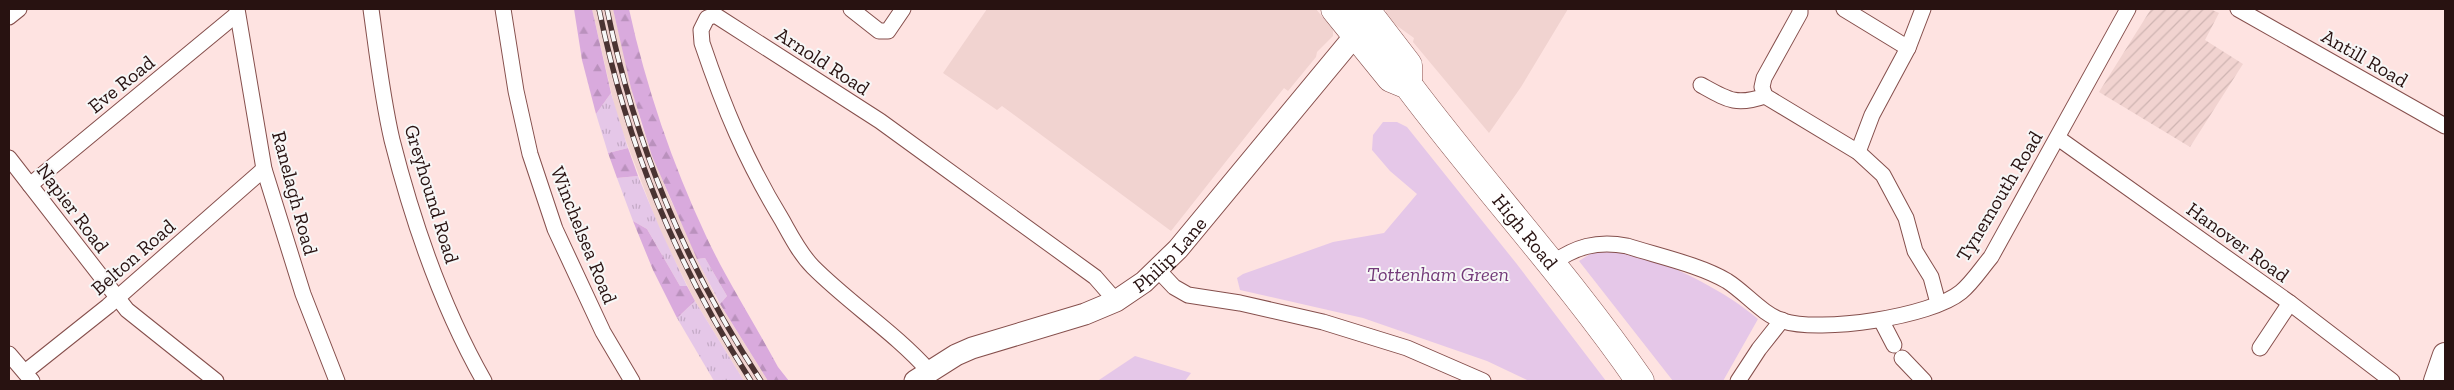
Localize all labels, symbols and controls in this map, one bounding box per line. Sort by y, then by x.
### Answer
street label: Arnold Road [772,22,874,100]
street label: Antill Road [2318,24,2412,92]
street label: Eve Road [83,50,159,118]
street label: Greyhound Road [399,122,465,266]
street label: Tynemouth Road [1951,126,2047,266]
street label: Ranelagh Road [267,128,323,258]
street label: Napier Road [32,159,114,257]
street label: Winchelsea Road [546,163,622,307]
street label: High Road [1487,189,1563,274]
street label: Hanover Road [2182,197,2294,287]
street label: Philip Lane [1129,212,1212,298]
street label: Belton Road [86,214,180,300]
park label: Tottenham Green [1367,262,1509,286]

